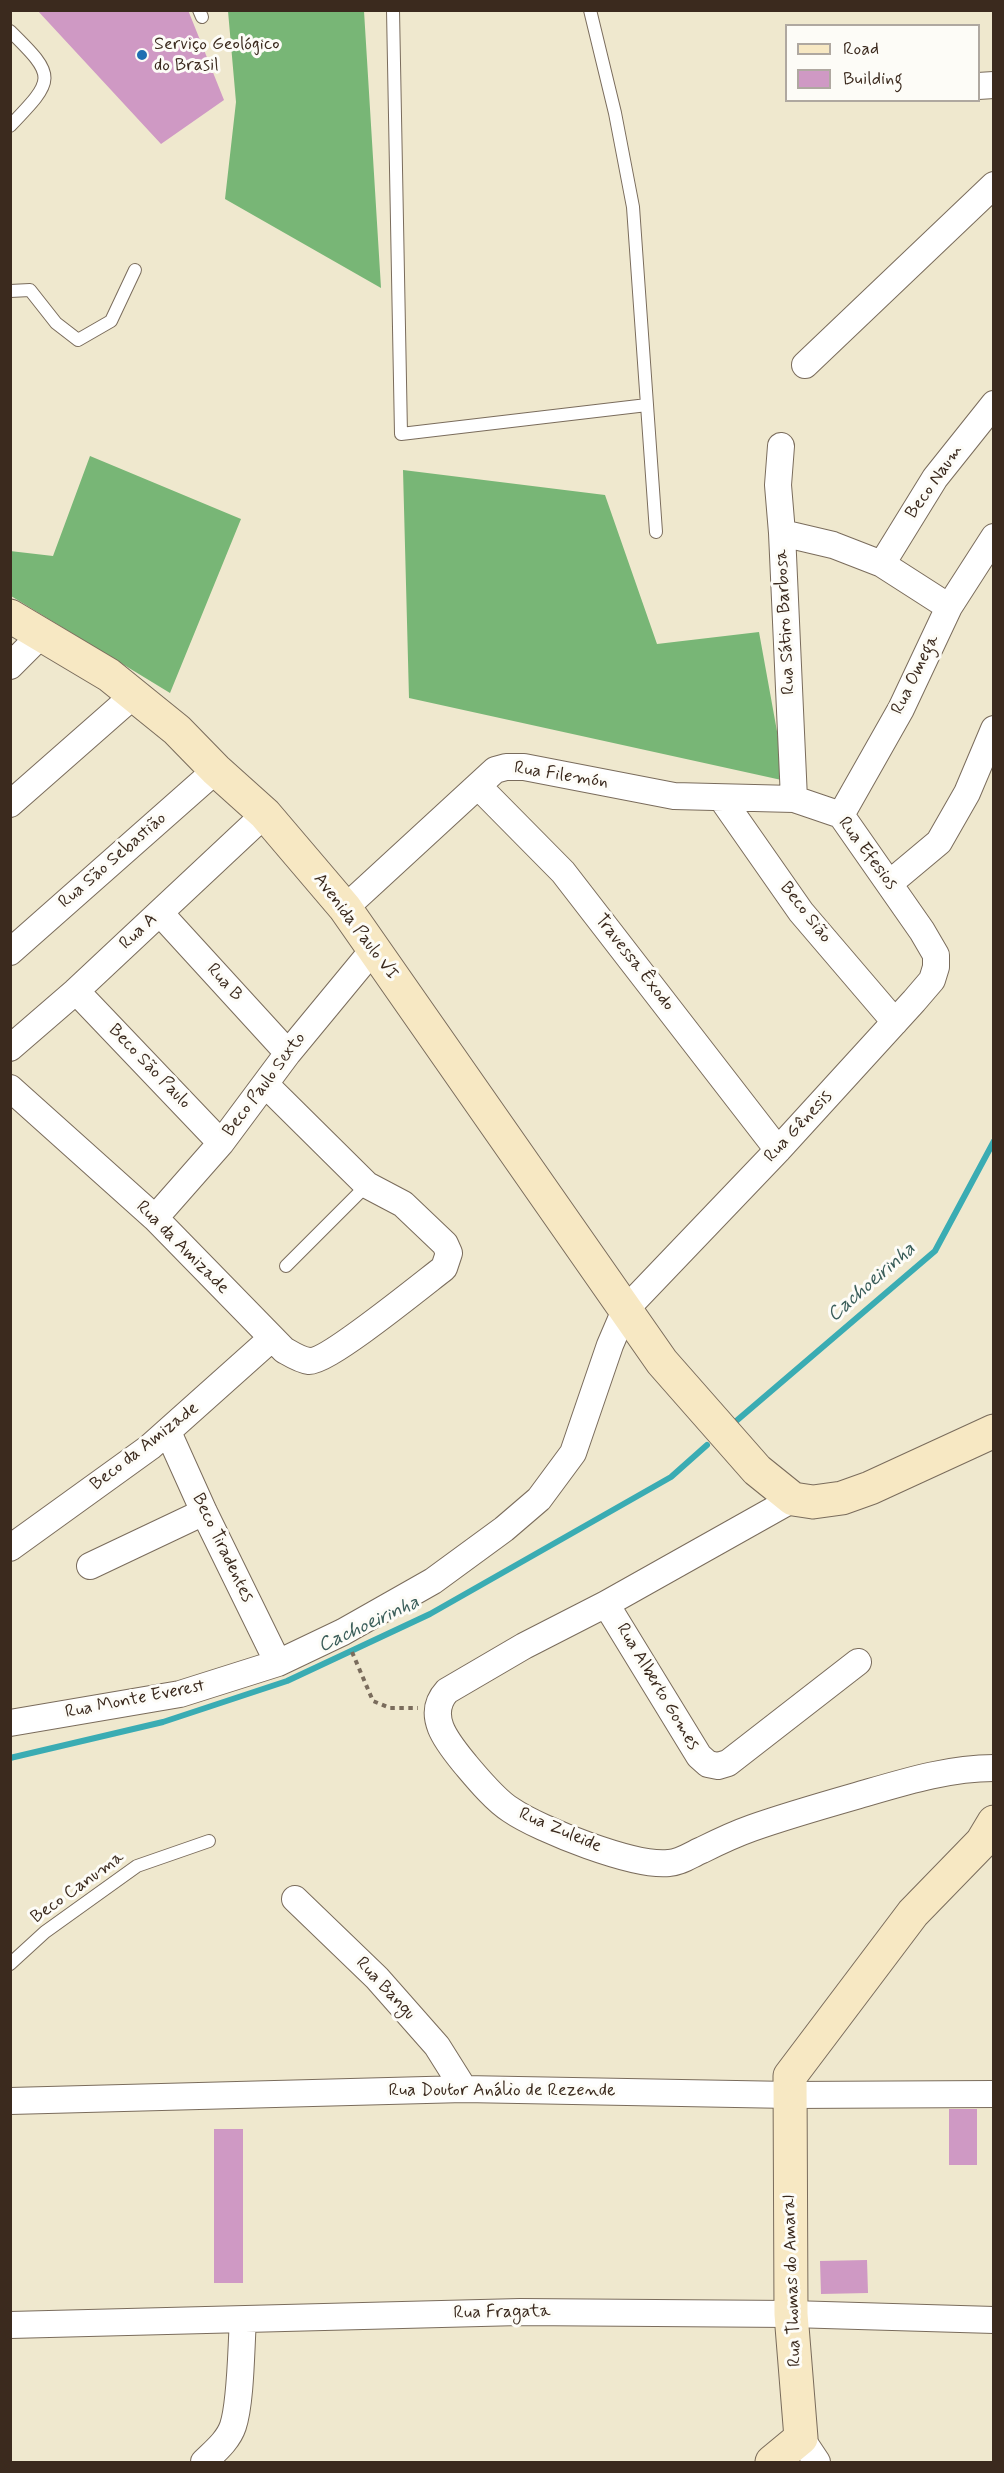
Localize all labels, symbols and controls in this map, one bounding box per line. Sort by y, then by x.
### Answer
legend [785,24,980,102]
place label: Serviço Geológico do Brasil [154,34,280,76]
text: Road [843,37,879,61]
marker: Serviço Geológico do Brasil [135,48,149,62]
text: Building [843,67,903,91]
street label: Beco Naum [902,441,968,523]
street label: Rua Sátiro Barbosa [771,549,801,695]
street label: Rua Omega [887,632,945,718]
street label: Rua Filemón [512,758,610,794]
street label: Rua São Sebastião [55,808,171,914]
street label: Rua Efesios [833,813,901,895]
street label: Avenida Paulo VI [308,869,402,985]
street label: Beco Sião [774,878,836,948]
street label: Rua A [116,909,162,955]
street label: Travessa Êxodo [590,910,678,1016]
street label: Rua B [201,960,247,1006]
street label: Beco São Paulo [103,1020,195,1114]
street label: Beco Paulo Sexto [219,1029,311,1141]
street label: Rua Gênesis [760,1087,838,1167]
street label: Rua da Amizade [131,1197,233,1299]
water label: Cachoeirinha [823,1238,921,1328]
street label: Beco da Amizade [87,1398,203,1496]
street label: Beco Tiradentes [186,1490,258,1606]
water label: Cachoeirinha [315,1591,423,1659]
street label: Rua Alberto Gomes [611,1620,703,1754]
street label: Rua Monte Everest [64,1676,206,1724]
street label: Rua Zuleide [515,1804,605,1858]
street label: Beco Canuma [27,1847,129,1929]
street label: Rua Bangu [350,1953,420,2025]
street label: Rua Doutor Análio de Rezende [388,2080,616,2102]
street label: Rua Thomas do Amaral [779,2195,807,2367]
street label: Rua Fragata [453,2301,551,2325]

